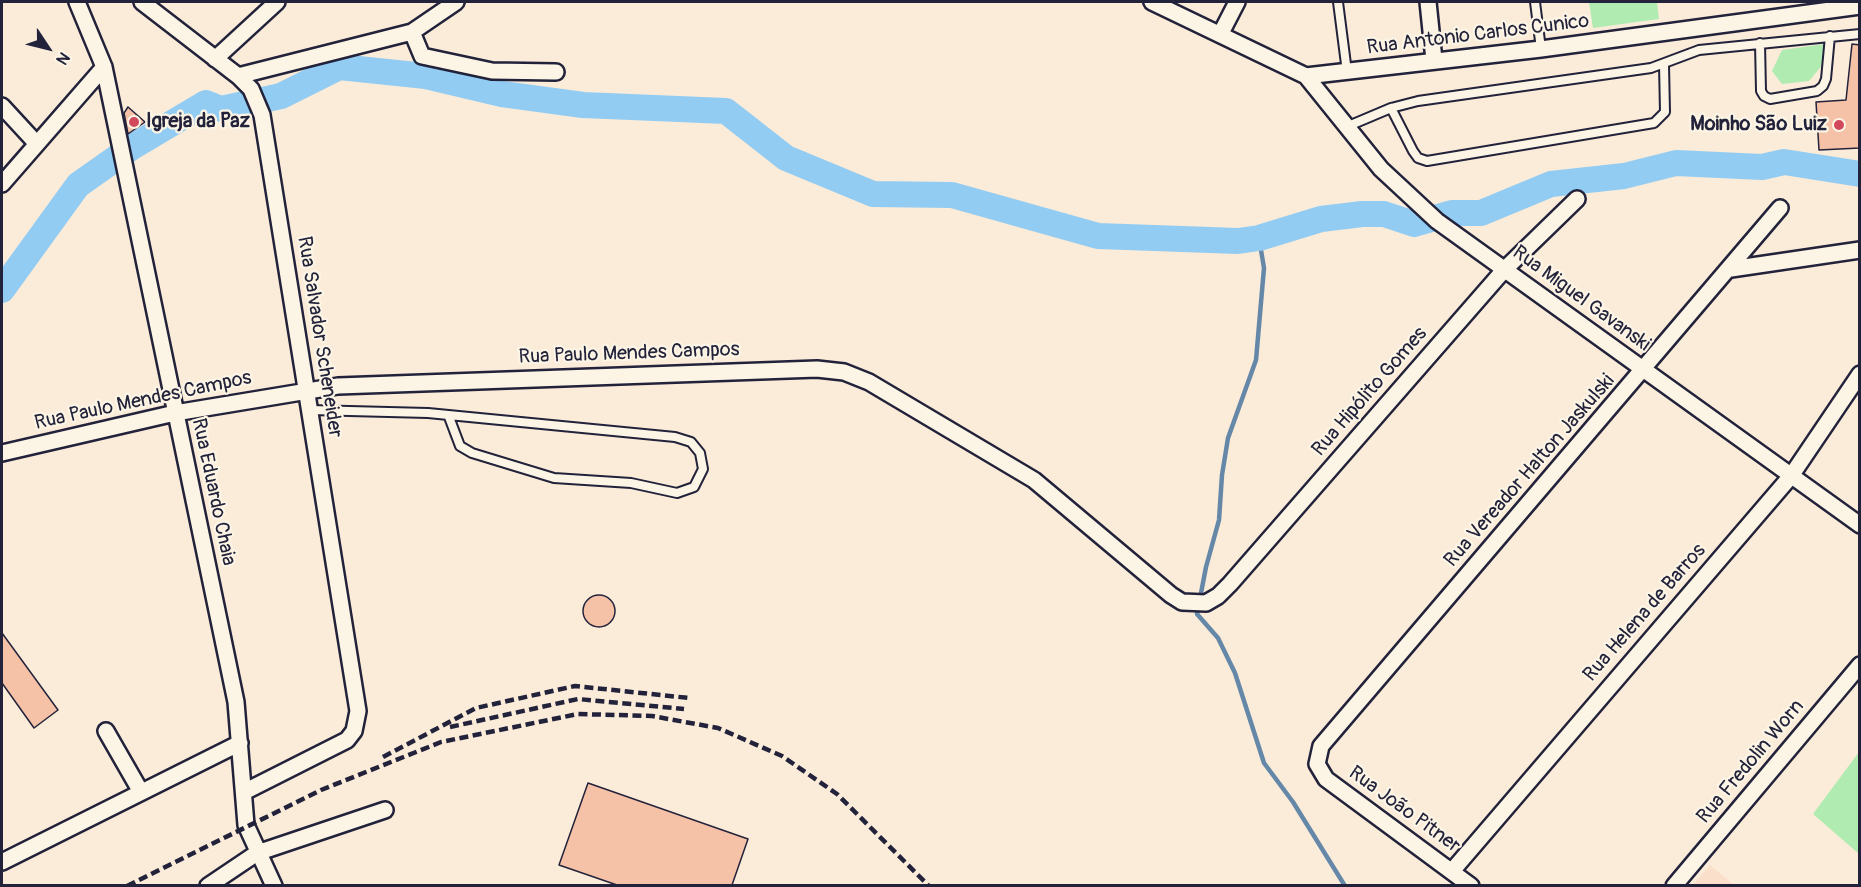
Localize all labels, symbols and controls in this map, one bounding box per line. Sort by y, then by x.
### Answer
street label: Rua Antonio Carlos Cunico [1366,9,1590,61]
north arrow [18,18,78,78]
text: N [51,48,74,68]
place label: Igreja da Paz [146,110,250,134]
place label: Moinho São Luiz [1690,113,1827,137]
marker: Igreja da Paz [127,115,141,129]
marker: Moinho São Luiz [1832,118,1846,132]
street label: Rua Salvador Scheneider [291,235,347,439]
street label: Rua Miguel Gavanski [1507,241,1655,357]
street label: Rua Hipólito Gomes [1307,323,1433,461]
street label: Rua Paulo Mendes Campos [518,338,740,370]
street label: Rua Paulo Mendes Campos [32,366,254,436]
street label: Rua Vereador Halton Jaskulski [1440,370,1620,572]
street label: Rua Eduardo Chaia [186,416,240,568]
street label: Rua Helena de Barros [1579,539,1711,687]
street label: Rua Fredolin Worn [1692,695,1810,829]
street label: Rua João Pitner [1344,762,1464,858]

